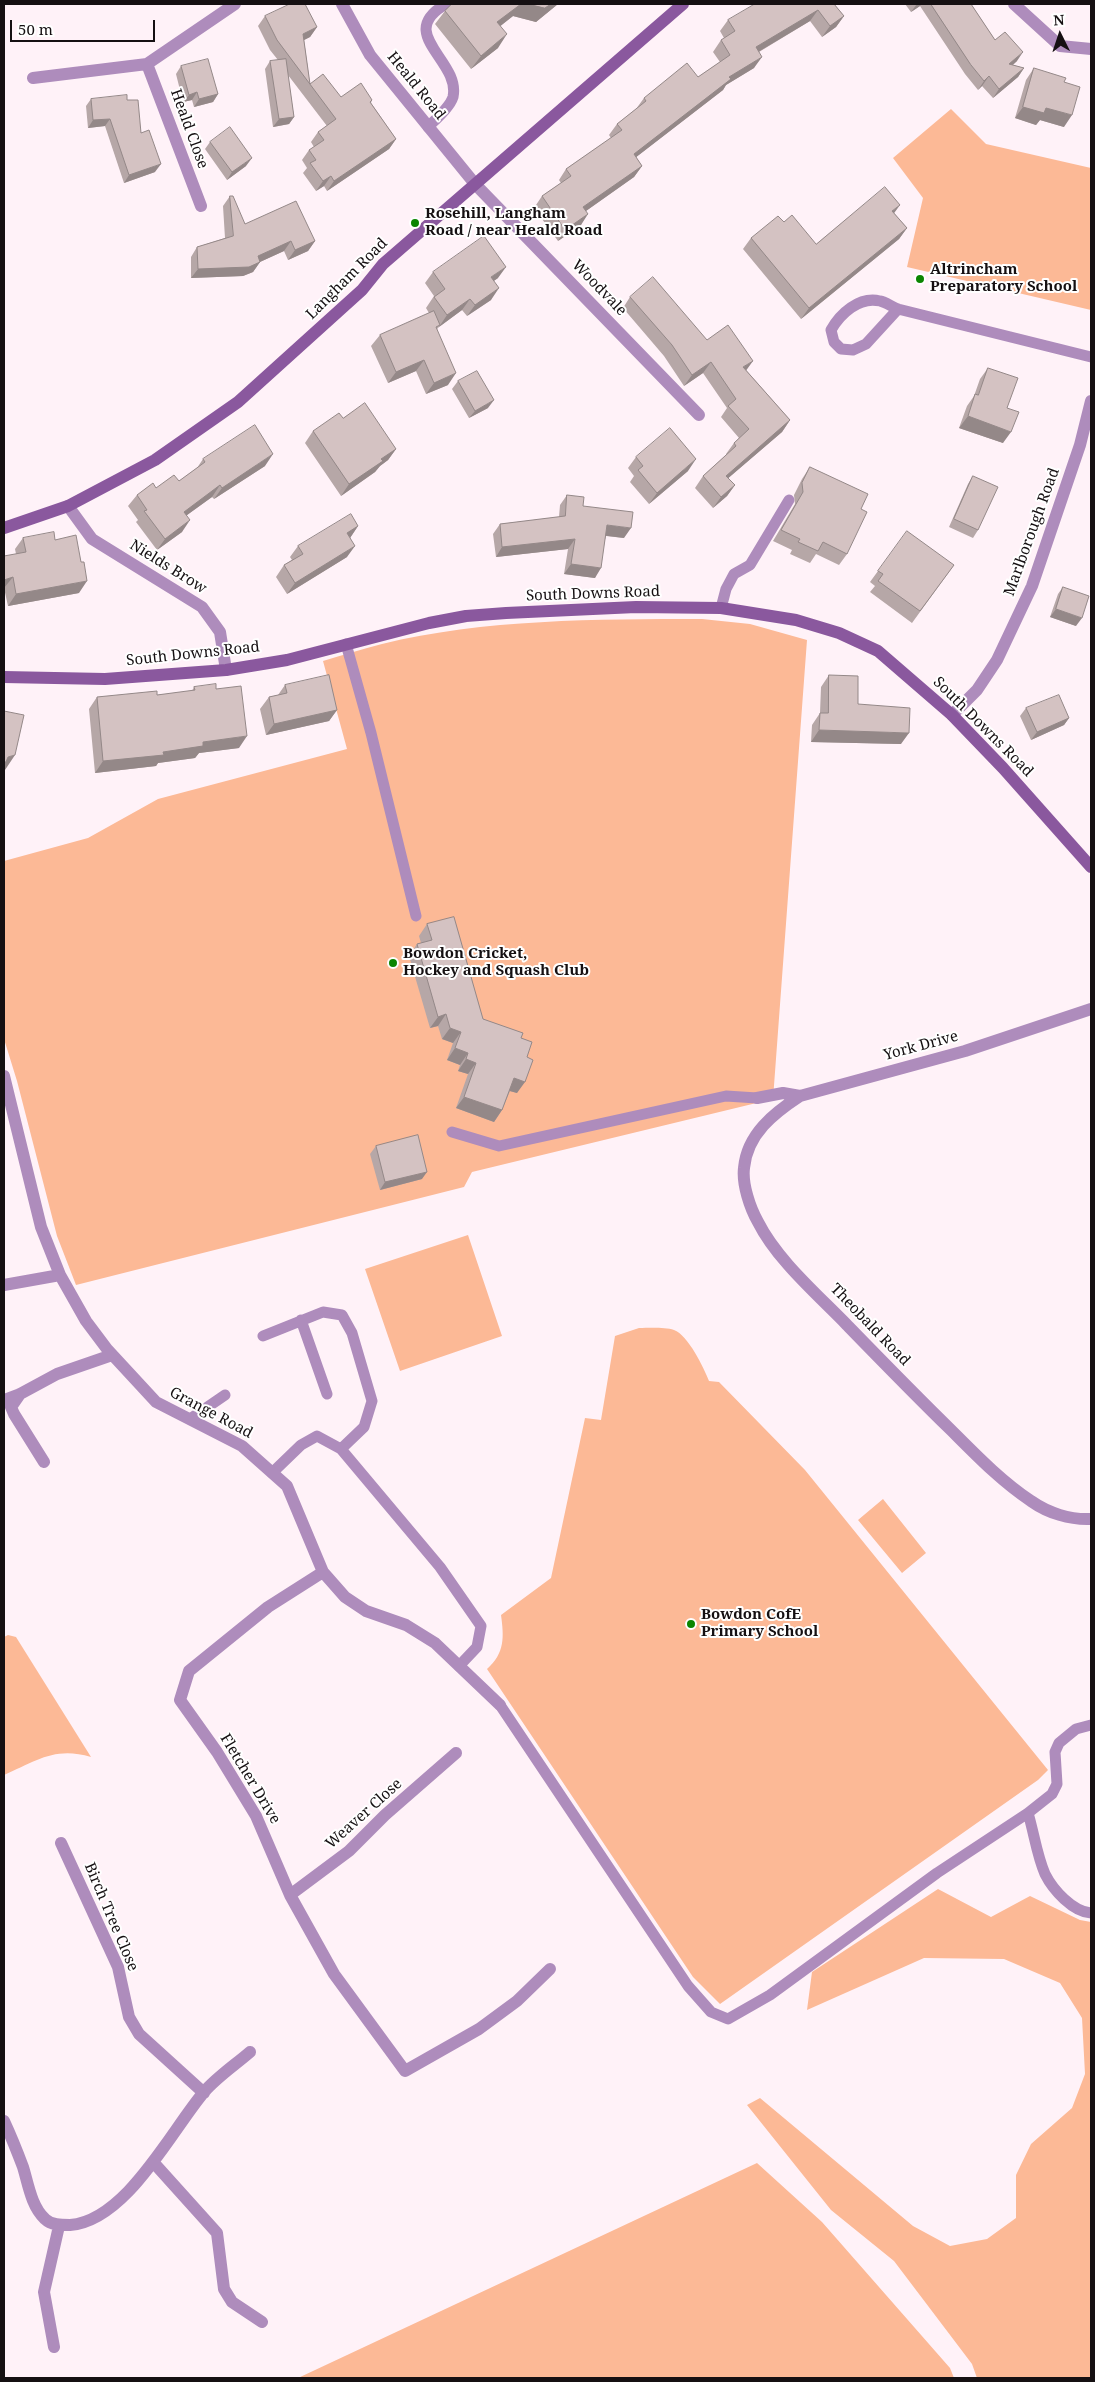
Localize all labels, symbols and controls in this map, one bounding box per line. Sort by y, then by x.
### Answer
scale bar [12,10,158,42]
north arrow [1035,10,1085,60]
text: N [1053,10,1065,29]
text: 50 m [18,19,53,39]
street label: Heald Road [383,48,449,124]
street label: Heald Close [166,87,212,171]
place label: Rosehill, Langham Road / near Heald Road [425,205,602,240]
marker: Rosehill, Langham Road / near Heald Road [409,217,421,229]
street label: Langham Road [303,235,391,323]
street label: Woodvale [568,256,630,320]
place label: Altrincham Preparatory School [930,261,1077,296]
marker: Altrincham Preparatory School [914,273,926,285]
street label: Marlborough Road [1000,465,1064,599]
street label: Nields Brow [126,536,210,598]
street label: South Downs Road [526,583,660,605]
street label: South Downs Road [125,638,261,670]
street label: South Downs Road [929,673,1037,781]
place label: Bowdon Cricket, Hockey and Squash Club [403,945,589,980]
marker: Bowdon Cricket, Hockey and Squash Club [387,957,399,969]
street label: York Drive [882,1027,960,1065]
street label: Theobald Road [826,1280,914,1370]
street label: Grange Road [166,1384,256,1442]
place label: Bowdon CofE Primary School [701,1606,818,1641]
marker: Bowdon CofE Primary School [685,1618,697,1630]
street label: Fletcher Drive [216,1731,284,1827]
street label: Weaver Close [322,1775,406,1853]
street label: Birch Tree Close [80,1860,142,1974]

